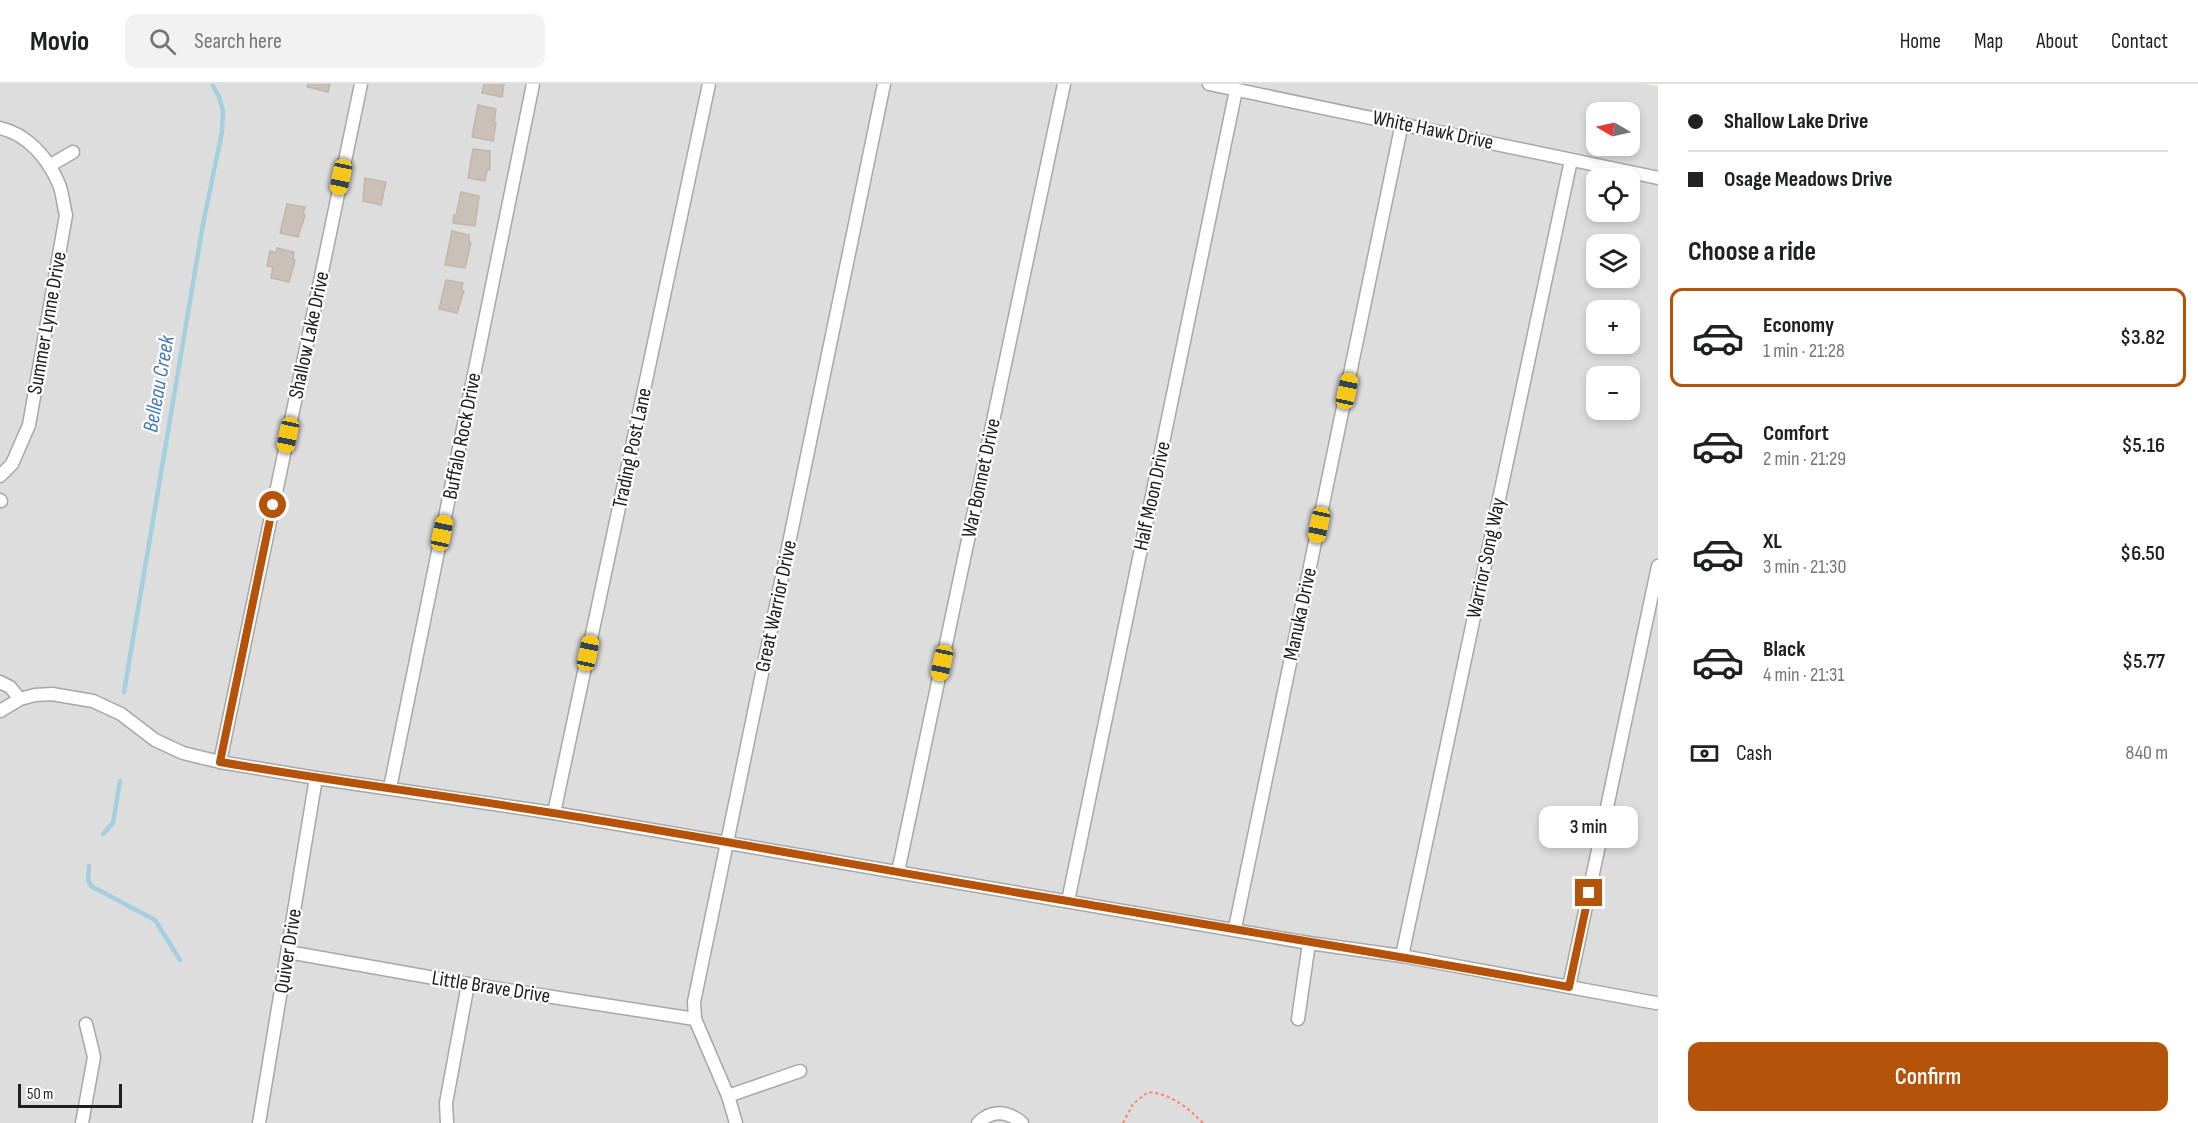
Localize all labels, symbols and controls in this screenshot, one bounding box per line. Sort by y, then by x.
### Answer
search box [125,14,545,68]
text: Movio [30,25,89,58]
icon: search [146,25,179,58]
text: Search here [194,28,282,55]
text: Home [1900,29,1941,54]
text: Map [1974,29,2003,54]
text: About [2036,29,2078,54]
text: Contact [2111,29,2168,54]
north arrow [1586,102,1640,156]
map controls [1586,102,1640,420]
street label: White Hawk Drive [1370,105,1496,155]
text: Shallow Lake Drive [1724,108,1868,135]
car [328,158,354,196]
text: Osage Meadows Drive [1724,166,1892,193]
button: locate [1586,168,1640,222]
button: layers [1586,234,1640,288]
text: Choose a ride [1688,236,1816,268]
street label: Summer Lynne Drive [22,250,72,396]
street label: Shallow Lake Drive [283,269,335,401]
button: + [1586,300,1640,354]
icon: car [1691,311,1745,365]
text: Economy [1763,312,1834,339]
text: $3.82 [2120,324,2165,351]
water label: Belleau Creek [137,333,181,434]
text: 1 min · 21:28 [1763,339,1845,363]
button: − [1586,366,1640,420]
street label: Buffalo Rock Drive [437,370,487,502]
car [1334,372,1360,410]
street label: Trading Post Lane [607,386,657,510]
car [275,416,301,454]
street label: War Bonnet Drive [956,416,1006,540]
icon: car [1691,419,1745,473]
text: Comfort [1763,420,1829,447]
text: $5.16 [2121,432,2165,459]
street label: Half Moon Drive [1128,439,1176,553]
text: 2 min · 21:29 [1763,447,1846,471]
route start [259,491,286,518]
street label: Warrior Song Way [1461,495,1511,621]
car [1306,506,1332,544]
car [429,514,455,552]
icon: car [1691,527,1745,581]
text: XL [1763,528,1782,555]
street label: Great Warrior Drive [750,538,802,674]
text: $6.50 [2120,540,2165,567]
text: 3 min · 21:30 [1763,555,1846,579]
street label: Manuka Drive [1278,565,1322,663]
car [575,634,601,672]
icon: car [1691,635,1745,689]
text: Black [1763,636,1805,663]
car [929,644,955,682]
text: $5.77 [2122,648,2165,675]
text: 4 min · 21:31 [1763,663,1844,687]
icon: cash [1688,737,1721,770]
text: Cash [1736,740,1772,767]
text: 840 m [2126,741,2168,765]
callout: 3 min [1540,806,1638,848]
text: 3 min [1570,815,1607,839]
route end [1575,879,1602,906]
street label: Quiver Drive [269,907,307,995]
street label: Little Brave Drive [430,965,552,1009]
button: Confirm [1688,1042,2168,1111]
scale bar [18,1081,122,1108]
text: 50 m [27,1085,53,1104]

